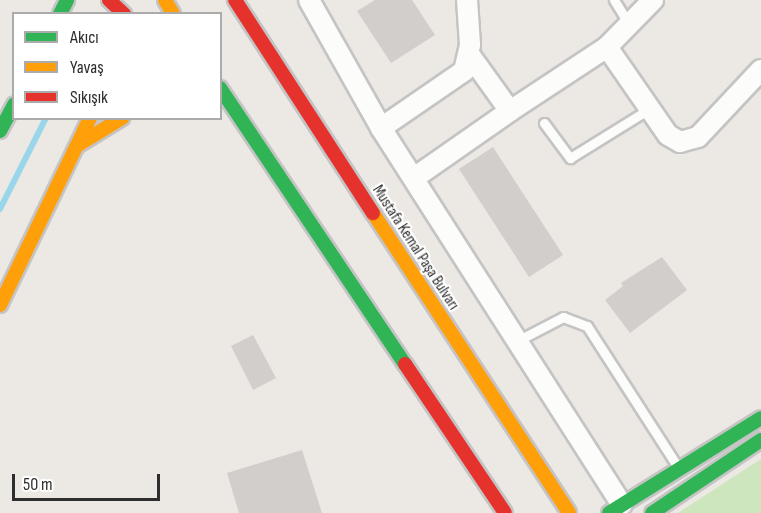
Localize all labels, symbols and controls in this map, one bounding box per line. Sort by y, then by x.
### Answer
legend [12,12,222,120]
text: Akıcı [70,27,99,48]
text: Yavaş [70,57,104,78]
text: Sıkışık [70,87,108,108]
street label: Mustafa Kemal Paşa Bulvarı [367,182,463,314]
scale bar [15,462,164,500]
text: 50 m [23,474,53,495]

